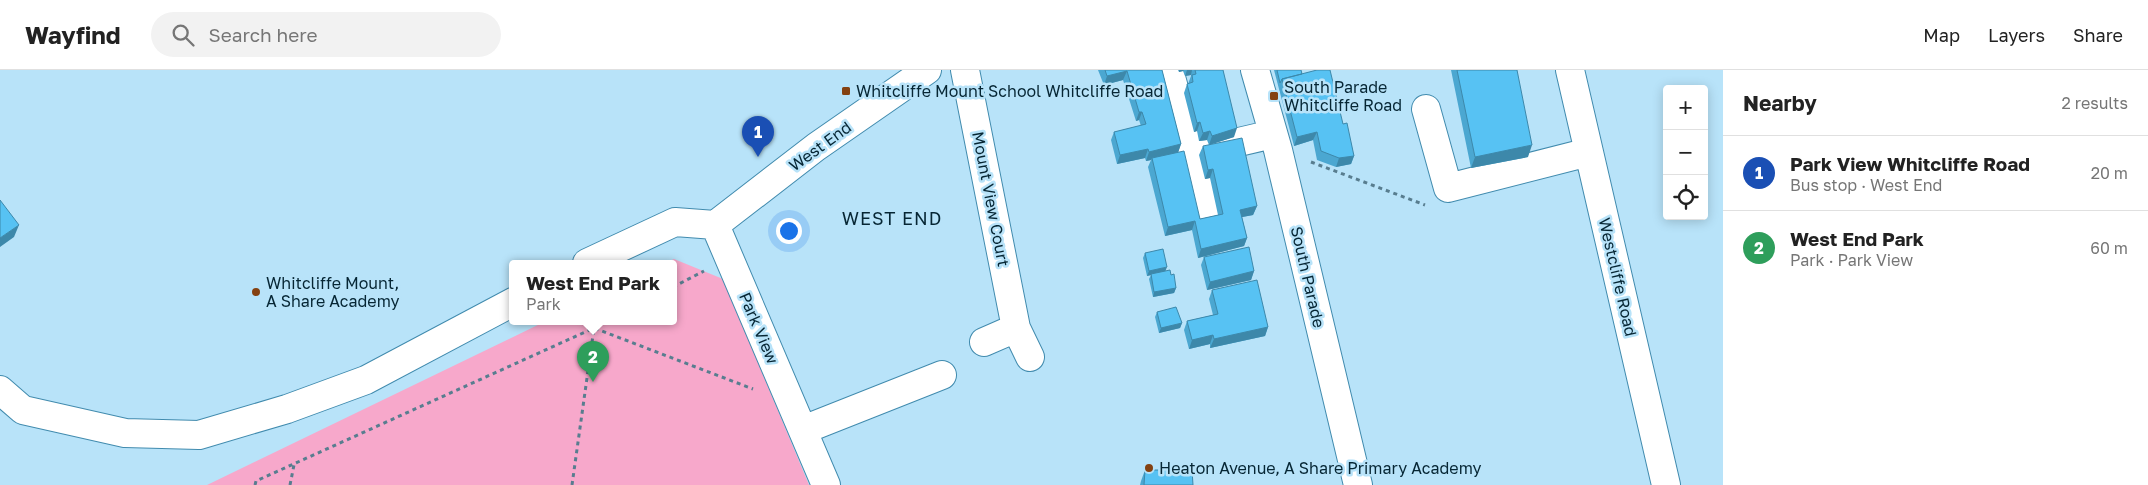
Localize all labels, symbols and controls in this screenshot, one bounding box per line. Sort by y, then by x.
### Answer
search box [151,12,501,57]
text: Wayfind [25,20,121,49]
icon: search [169,21,197,49]
text: Search here [209,23,317,46]
text: Map [1923,24,1960,46]
text: Layers [1988,24,2045,46]
text: Share [2073,24,2123,46]
place label: South Parade Whitcliffe Road [1284,77,1402,115]
place label: Whitcliffe Mount School Whitcliffe Road [856,81,1163,101]
marker: Whitcliffe Mount School Whitcliffe Road [840,85,852,97]
map controls [1663,85,1708,220]
button: + [1663,85,1708,130]
marker: South Parade Whitcliffe Road [1268,90,1280,102]
text: Nearby [1743,90,1817,116]
text: 2 results [2062,93,2128,113]
pin: 1 [742,116,774,157]
street label: West End [785,117,855,175]
street label: Mount View Court [968,130,1014,268]
button: − [1663,130,1708,175]
text: Park View Whitcliffe Road [1790,152,2030,175]
text: 1 [1755,163,1763,183]
text: 20 m [2091,163,2128,183]
button: locate [1663,175,1708,220]
text: Bus stop · West End [1790,175,1942,195]
district label: WEST END [842,207,942,229]
street label: Westcliffe Road [1595,216,1641,338]
your location [776,218,802,244]
street label: South Parade [1287,224,1329,330]
text: West End Park [1790,227,1924,250]
text: 2 [1754,238,1764,258]
text: 60 m [2090,238,2128,258]
text: Park · Park View [1790,250,1913,270]
popup [509,260,677,325]
text: West End Park [526,271,660,294]
place label: Whitcliffe Mount, A Share Academy [266,273,399,311]
marker: Whitcliffe Mount, A Share Academy [250,286,262,298]
street label: Park View [735,289,783,367]
text: Park [526,294,561,314]
pin: 2 [577,341,609,382]
place label: Heaton Avenue, A Share Primary Academy [1159,458,1481,478]
marker: Heaton Avenue, A Share Primary Academy [1143,462,1155,474]

